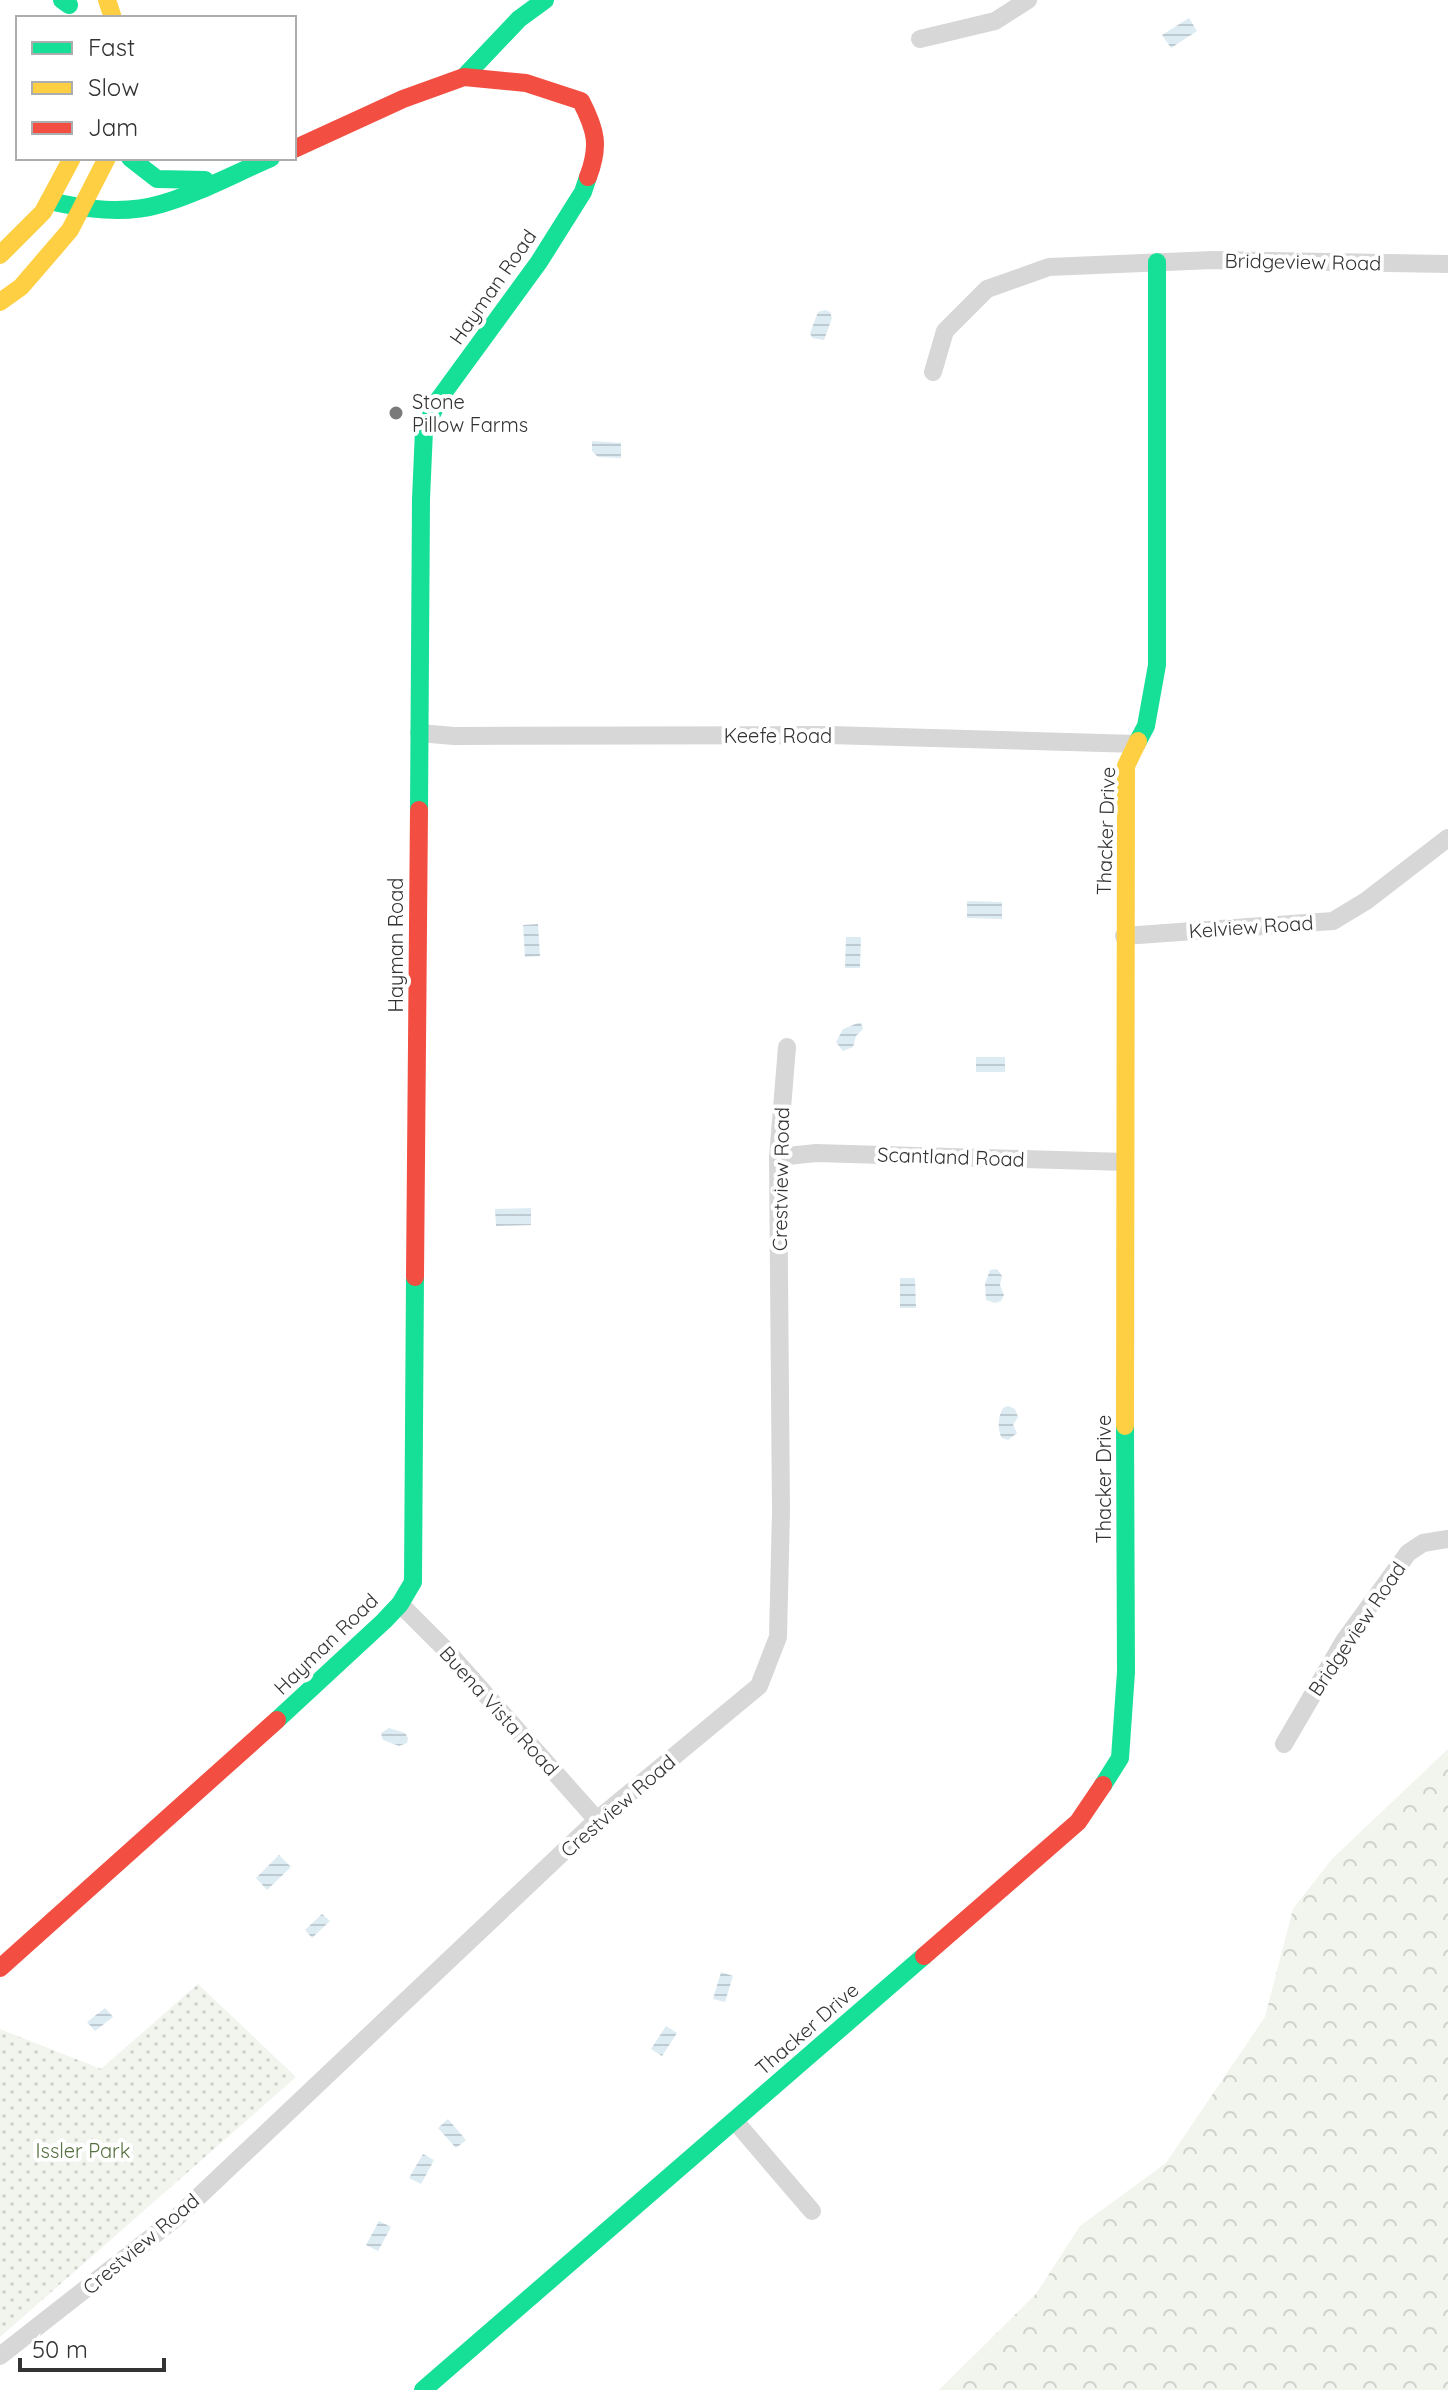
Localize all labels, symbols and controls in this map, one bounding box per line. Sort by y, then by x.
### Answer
legend [16,16,296,160]
text: Fast [88,32,135,62]
text: Slow [88,72,139,102]
text: Jam [88,112,138,142]
street label: Hayman Road [444,224,542,349]
street label: Bridgeview Road [1224,248,1382,275]
place label: Stone Pillow Farms [412,389,528,437]
marker: Stone Pillow Farms [387,404,405,422]
street label: Keefe Road [724,723,832,748]
street label: Thacker Drive [1091,766,1120,896]
street label: Hayman Road [383,878,408,1012]
street label: Kelview Road [1188,910,1314,943]
street label: Crestview Road [767,1107,794,1251]
street label: Scantland Road [877,1141,1025,1172]
street label: Thacker Drive [1091,1415,1116,1543]
street label: Bridgeview Road [1302,1557,1411,1701]
street label: Hayman Road [268,1588,383,1699]
street label: Buena Vista Road [435,1641,564,1781]
street label: Crestview Road [555,1749,680,1862]
street label: Thacker Drive [750,1977,863,2080]
park label: Issler Park [36,2138,130,2163]
street label: Crestview Road [77,2188,204,2299]
scale bar [20,2322,164,2372]
text: 50 m [32,2334,88,2364]

